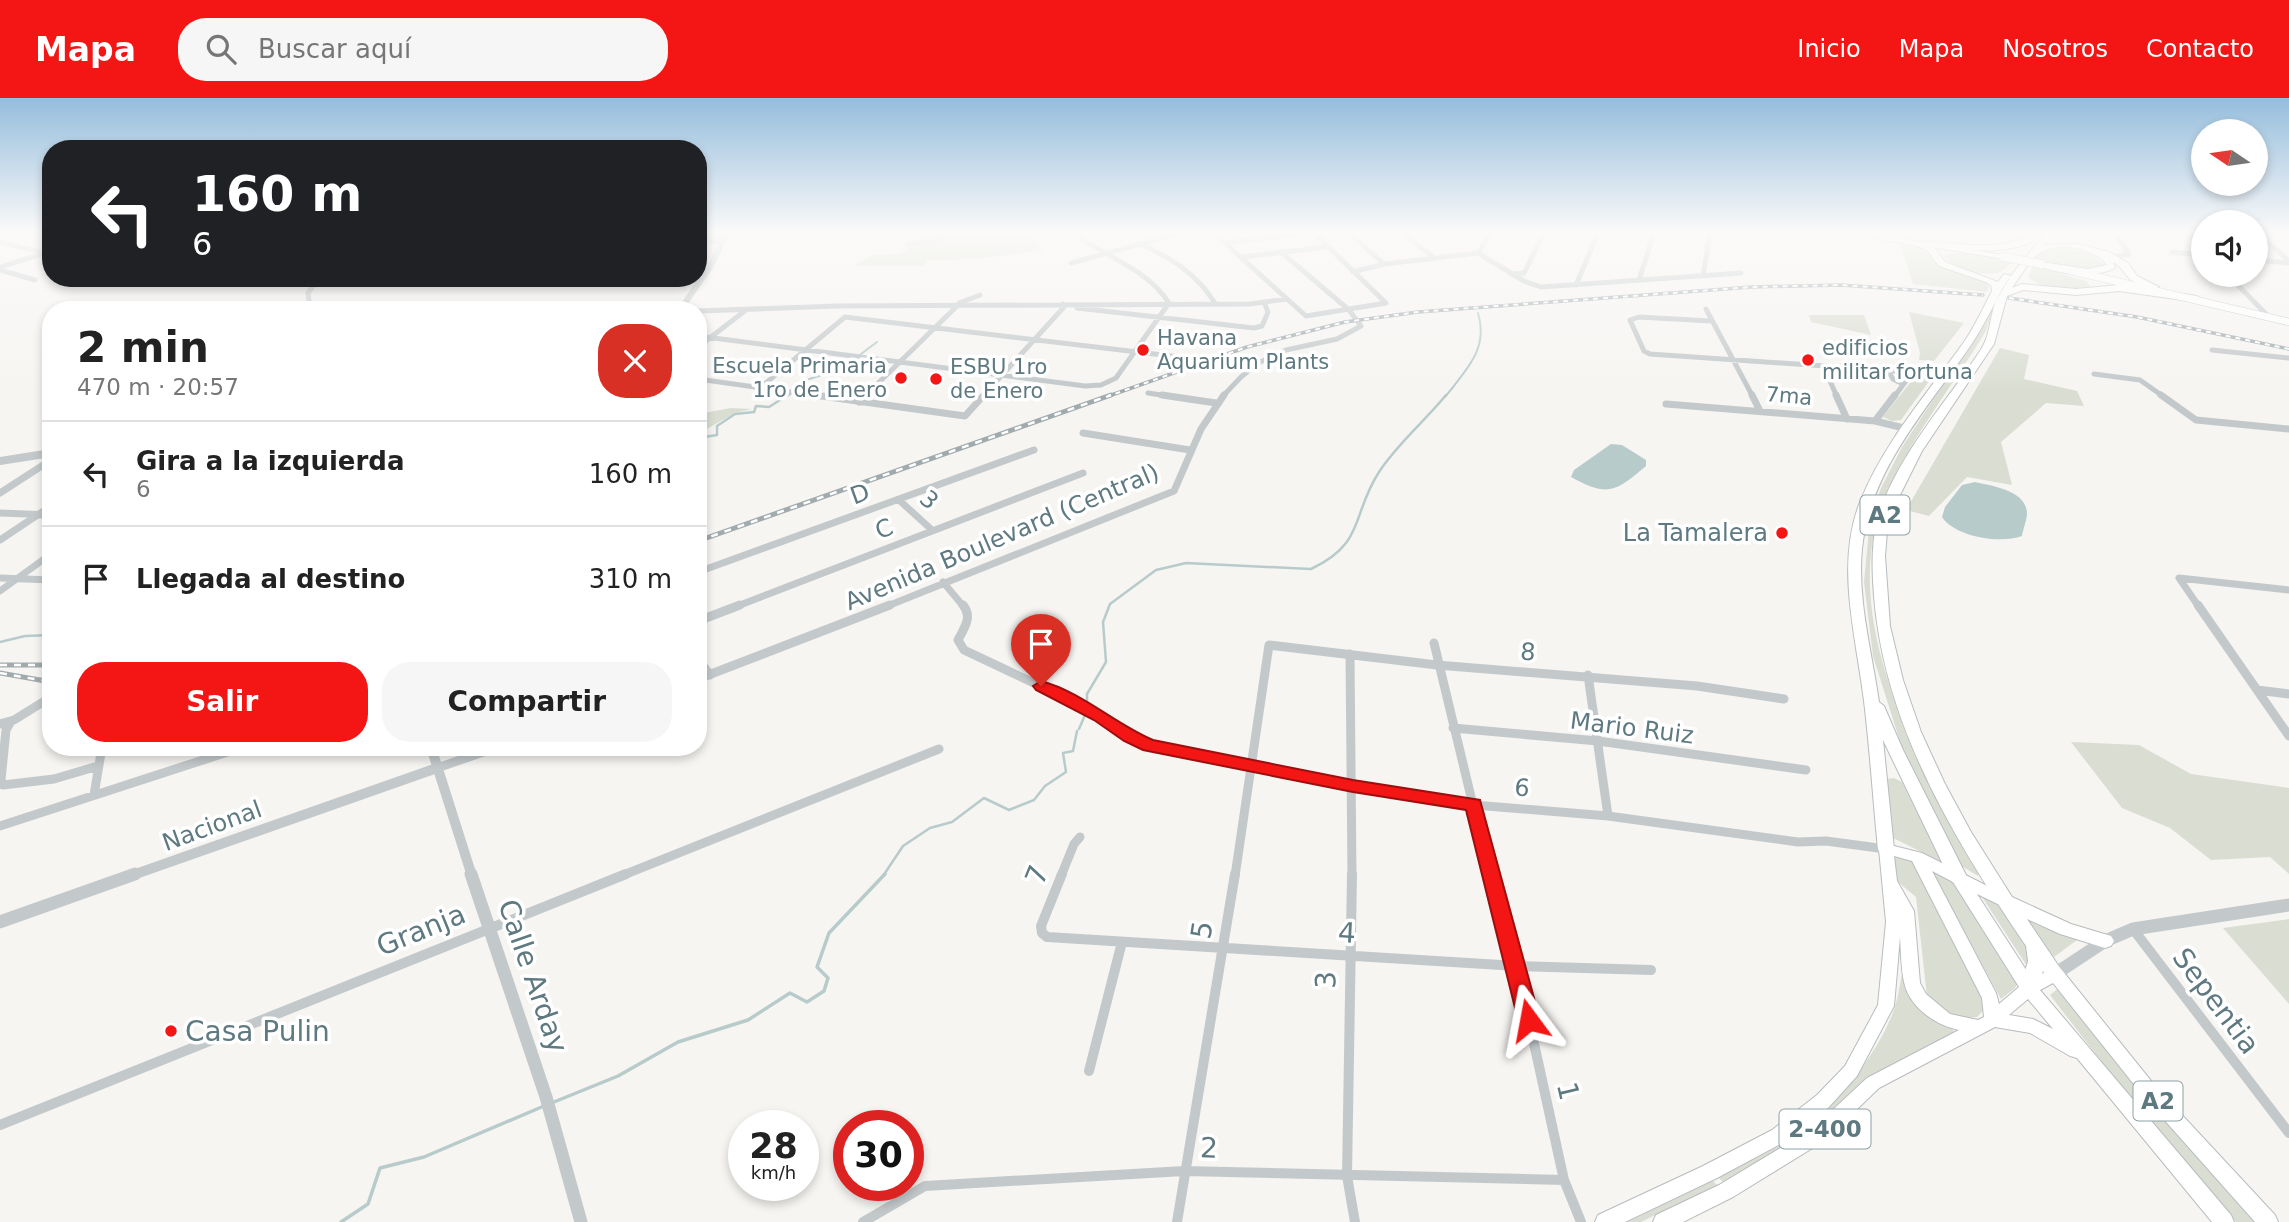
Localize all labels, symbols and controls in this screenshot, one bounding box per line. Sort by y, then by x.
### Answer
search box [178,18,668,81]
text: Mapa [35,30,136,69]
icon: search [202,30,240,68]
text: Buscar aquí [258,34,411,64]
text: Inicio [1797,35,1861,63]
text: Mapa [1899,35,1964,63]
text: Nosotros [2002,35,2108,63]
text: Contacto [2146,35,2254,63]
north arrow [2191,119,2268,196]
map controls [2191,119,2268,287]
text: 160 m [192,166,362,223]
icon: left [77,168,168,259]
button: sound [2191,210,2268,287]
text: 6 [192,225,212,263]
text: 2 min [77,323,209,372]
button: close [598,324,672,398]
place label: Havana Aquarium Plants [1157,326,1329,374]
place label: edificios militar fortuna [1822,336,1973,384]
marker: Havana Aquarium Plants [1135,342,1151,358]
marker: edificios militar fortuna [1800,352,1816,368]
place label: Escuela Primaria 1ro de Enero [712,354,887,402]
place label: ESBU 1ro de Enero [950,355,1047,403]
marker: Escuela Primaria 1ro de Enero [893,370,909,386]
marker: ESBU 1ro de Enero [928,371,944,387]
text: 470 m · 20:57 [77,374,239,400]
street label: 7ma [1765,382,1813,410]
text: Gira a la izquierda [136,446,404,476]
icon: left [77,455,115,493]
street label: Avenida Boulevard (Central) [841,458,1163,616]
text: 160 m [589,459,672,489]
text: 6 [136,476,151,502]
street label: D [847,478,873,510]
street label: 3 [914,484,944,516]
road number: A2 [1860,496,1910,534]
street label: C [871,513,897,545]
place label: La Tamalera [1623,519,1768,547]
marker: La Tamalera [1774,525,1790,541]
icon: arrive [77,560,115,598]
text: Llegada al destino [136,564,405,594]
text: 310 m [589,564,672,594]
pin [1011,614,1071,686]
icon: arrive [1022,625,1060,663]
street label: 8 [1519,638,1537,666]
button: Salir [77,662,368,742]
button: Compartir [382,662,672,742]
street label: Mario Ruiz [1569,707,1695,749]
street label: 6 [1513,773,1531,803]
street label: Nacional [158,795,266,857]
street label: 7 [1018,861,1056,889]
street label: Calle Arday [491,895,575,1057]
street label: Granja [372,897,470,963]
street label: 4 [1337,916,1357,950]
street label: 5 [1184,919,1220,941]
street label: Sepentia [2166,942,2266,1060]
street label: 3 [1309,971,1343,989]
position arrow [1492,983,1566,1057]
place label: Casa Pulin [185,1015,330,1048]
marker: Casa Pulin [163,1023,179,1039]
street label: 1 [1550,1079,1586,1103]
road number: A2 [2134,1082,2182,1120]
speed limit sign: 30 [833,1110,924,1201]
road number: 2-400 [1780,1110,1870,1148]
text: 28 [749,1126,798,1166]
street label: 2 [1200,1131,1218,1165]
text: km/h [751,1162,796,1183]

